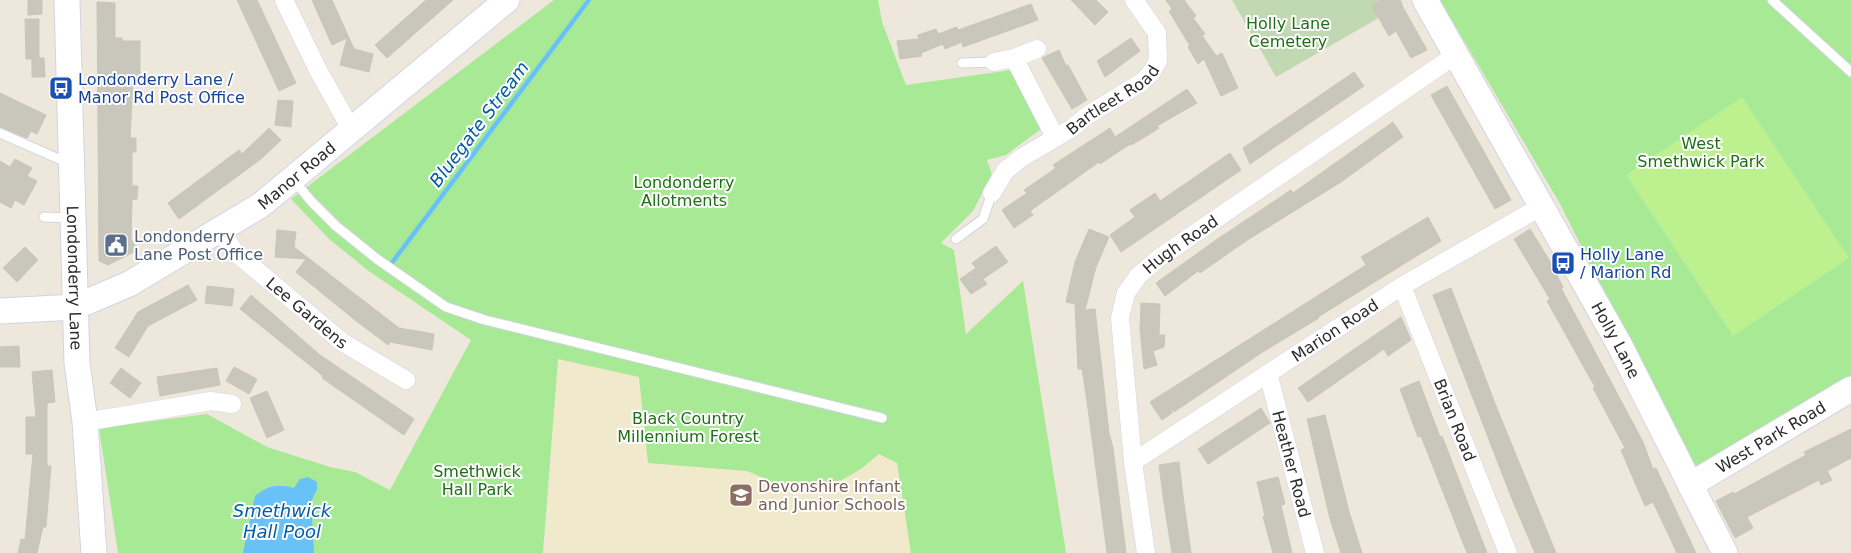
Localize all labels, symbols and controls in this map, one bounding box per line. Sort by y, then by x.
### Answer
park label: Holly Lane Cemetery [1246,14,1330,51]
water label: Bluegate Stream [425,57,533,191]
street label: Bartleet Road [1062,62,1163,139]
place label: Londonderry Lane / Manor Rd Post Office [78,70,245,107]
bus stop icon: Londonderry Lane / Manor Rd Post Office [48,75,74,101]
park label: West Smethwick Park [1637,134,1765,171]
street label: Manor Road [254,137,339,213]
park label: Londonderry Allotments [634,173,735,210]
street label: Londonderry Lane [63,205,86,351]
street label: Hugh Road [1139,211,1221,277]
place label: Londonderry Lane Post Office [134,227,263,264]
public building icon: Londonderry Lane Post Office [103,232,129,258]
place label: Holly Lane / Marion Rd [1580,245,1671,282]
bus stop icon: Holly Lane / Marion Rd [1550,250,1576,276]
street label: Lee Gardens [263,273,351,353]
street label: Marion Road [1288,295,1382,365]
street label: Holly Lane [1588,298,1644,381]
street label: Brian Road [1430,376,1480,464]
street label: West Park Road [1712,397,1829,477]
street label: Heather Road [1269,408,1315,519]
park label: Black Country Millennium Forest [617,409,759,446]
park label: Smethwick Hall Park [433,462,522,499]
place label: Devonshire Infant and Junior Schools [758,477,906,514]
school or university icon: Devonshire Infant and Junior Schools [728,482,754,508]
water label: Smethwick Hall Pool [233,500,333,542]

